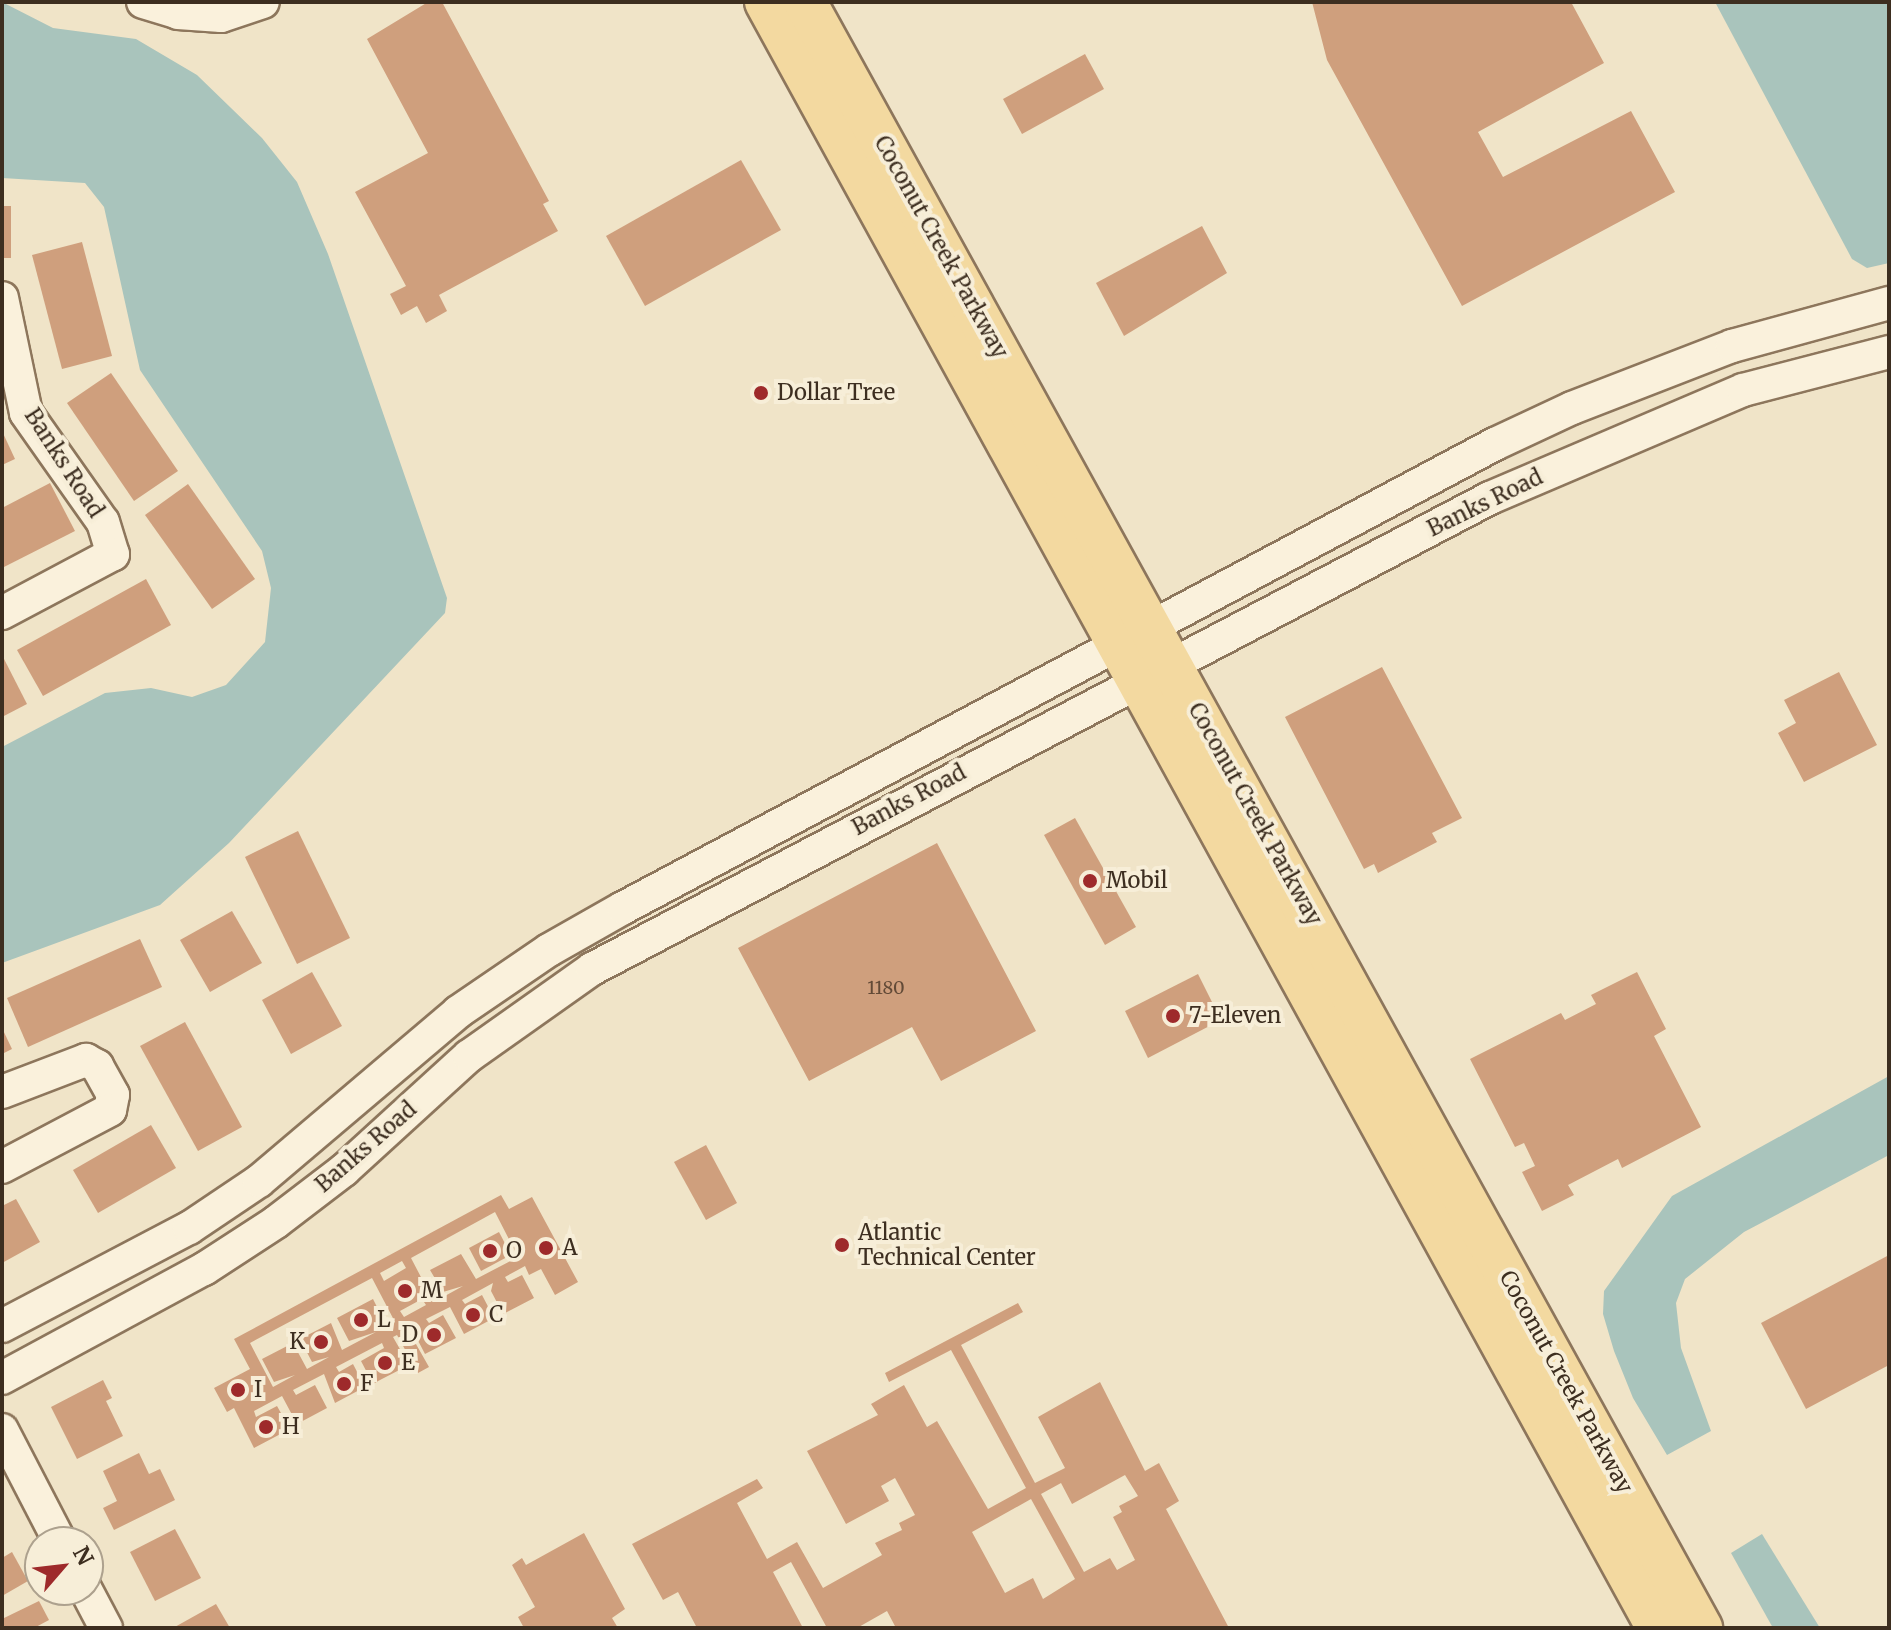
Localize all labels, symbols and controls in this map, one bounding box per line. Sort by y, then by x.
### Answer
street label: Coconut Creek Parkway [869,131,1013,363]
place label: Dollar Tree [777,380,895,406]
marker: Dollar Tree [752,384,770,402]
street label: Banks Road [19,403,109,523]
street label: Banks Road [1423,464,1547,542]
street label: Coconut Creek Parkway [1183,698,1327,930]
street label: Banks Road [848,759,970,841]
place label: Mobil [1106,868,1168,894]
marker: Mobil [1081,872,1099,890]
house number: 1180 [867,977,905,999]
place label: 7-Eleven [1189,1003,1281,1029]
marker: 7-Eleven [1164,1007,1182,1025]
street label: Banks Road [310,1096,422,1198]
place label: Atlantic Technical Center [858,1219,1036,1270]
place label: A [562,1235,578,1261]
marker: Atlantic Technical Center [833,1236,851,1254]
place label: O [506,1238,522,1264]
marker: A [537,1239,555,1257]
marker: O [481,1242,499,1260]
street label: Coconut Creek Parkway [1494,1266,1638,1498]
place label: M [421,1278,443,1304]
marker: M [396,1282,414,1300]
place label: C [489,1302,503,1328]
marker: C [464,1306,482,1324]
place label: L [377,1307,391,1333]
marker: L [352,1311,370,1329]
place label: D [401,1322,418,1348]
marker: D [425,1326,443,1344]
place label: K [289,1329,305,1355]
marker: K [312,1333,330,1351]
place label: E [401,1350,415,1376]
marker: E [376,1354,394,1372]
place label: F [360,1371,374,1397]
marker: F [335,1375,353,1393]
place label: I [254,1377,262,1403]
marker: I [229,1381,247,1399]
place label: H [282,1414,300,1440]
marker: H [257,1418,275,1436]
north arrow [24,1526,104,1606]
text: N [67,1541,100,1570]

